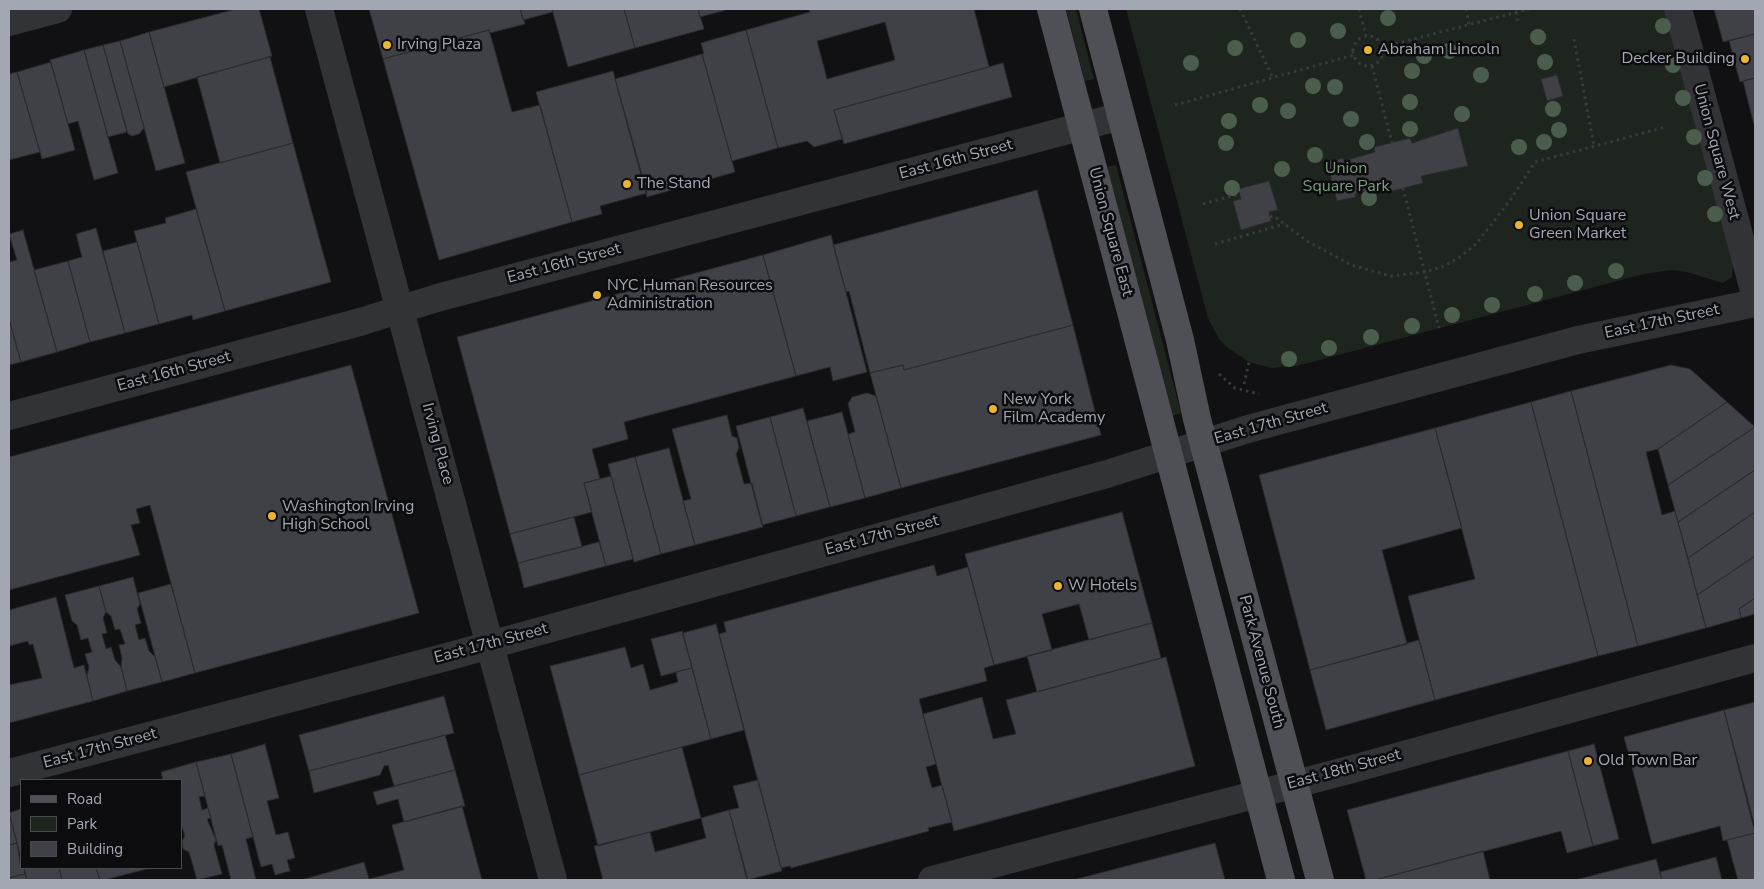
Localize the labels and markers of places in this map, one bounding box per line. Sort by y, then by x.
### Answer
place label: Irving Plaza [397,35,481,55]
marker: Irving Plaza [381,39,393,51]
place label: Abraham Lincoln [1378,40,1500,60]
marker: Abraham Lincoln [1362,44,1374,56]
place label: Decker Building [1621,49,1735,69]
marker: Decker Building [1739,53,1751,65]
place label: The Stand [637,174,711,194]
marker: The Stand [621,178,633,190]
place label: Union Square Green Market [1529,206,1626,244]
marker: Union Square Green Market [1513,219,1525,231]
place label: NYC Human Resources Administration [607,276,773,314]
marker: NYC Human Resources Administration [591,289,603,301]
place label: New York Film Academy [1003,390,1105,428]
marker: New York Film Academy [987,403,999,415]
place label: Washington Irving High School [282,497,414,535]
marker: Washington Irving High School [266,510,278,522]
place label: W Hotels [1068,576,1137,596]
marker: W Hotels [1052,580,1064,592]
place label: Old Town Bar [1598,751,1697,771]
marker: Old Town Bar [1582,755,1594,767]

